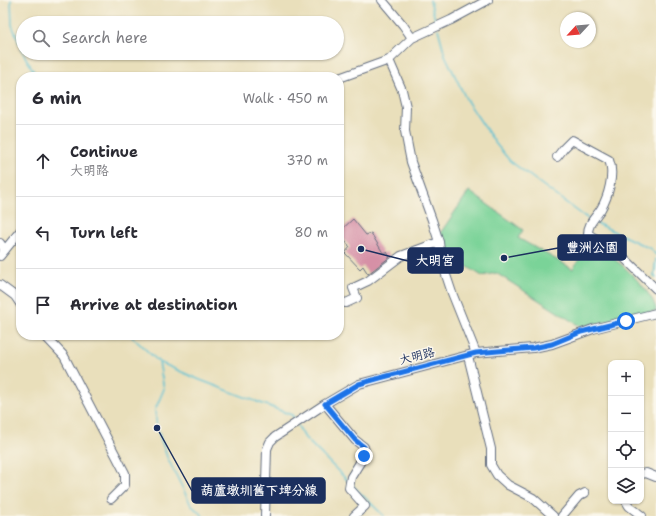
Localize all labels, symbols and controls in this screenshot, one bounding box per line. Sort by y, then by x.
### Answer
north arrow [560,12,596,48]
search box [16,16,344,60]
icon: search [30,27,52,49]
text: Search here [62,28,148,48]
text: 6 min [32,87,82,109]
text: Walk · 450 m [243,90,328,107]
text: Continue [70,142,138,162]
icon: ahead [32,150,54,172]
text: 370 m [286,152,328,169]
text: 大明路 [70,162,109,179]
icon: left [32,222,54,244]
text: Turn left [70,223,138,243]
text: 80 m [294,224,328,241]
callout: 豐洲公園 [558,235,626,260]
text: 豐洲公園 [566,239,618,256]
callout: 大明宮 [408,248,463,273]
text: 大明宮 [415,252,455,269]
icon: arrive [32,294,54,316]
text: Arrive at destination [70,295,238,315]
route start [617,312,635,330]
street label: 大明路 [398,344,436,368]
map controls [608,360,644,504]
button: + [608,360,644,396]
button: − [608,396,644,432]
button: locate [608,432,644,468]
route end [355,447,373,465]
button: layers [608,468,644,504]
callout: 葫蘆墩圳舊下埤分線 [192,478,325,503]
text: 葫蘆墩圳舊下埤分線 [200,482,318,499]

